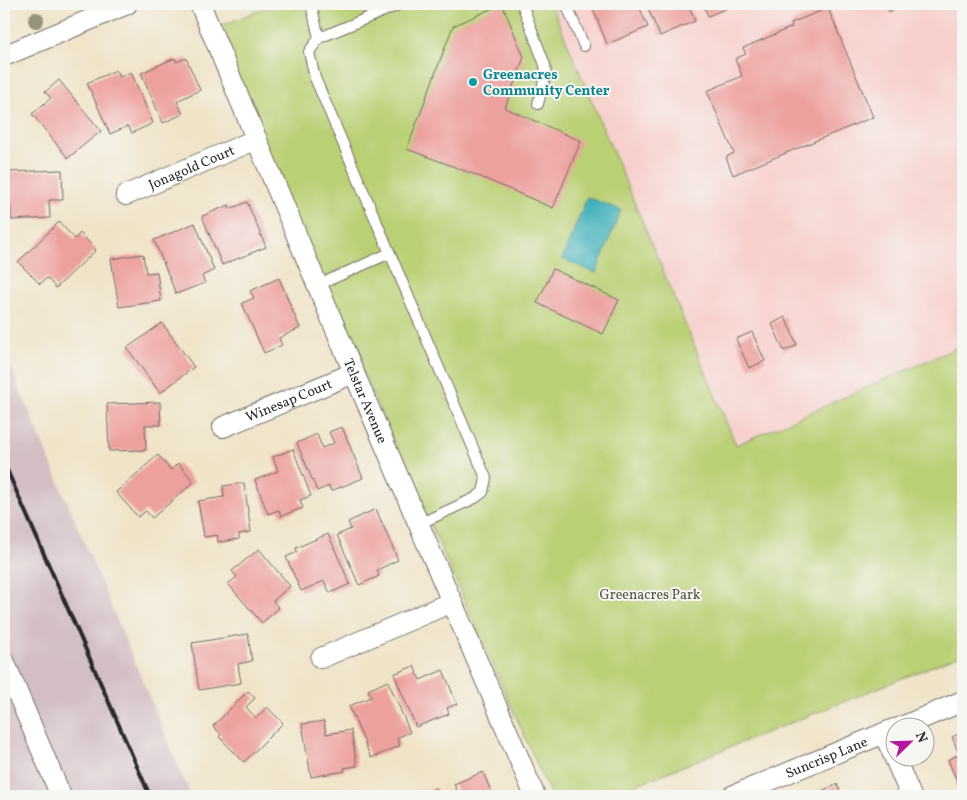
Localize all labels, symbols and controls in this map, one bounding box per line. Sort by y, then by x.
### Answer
place label: Greenacres Community Center [483,66,610,101]
marker: Greenacres Community Center [467,76,479,88]
street label: Jonagold Court [146,142,238,195]
street label: Telstar Avenue [338,356,391,447]
street label: Winesap Court [243,375,335,428]
park label: Greenacres Park [600,586,701,605]
north arrow [884,718,934,768]
text: N [910,729,931,746]
street label: Suncrisp Lane [783,733,871,784]

